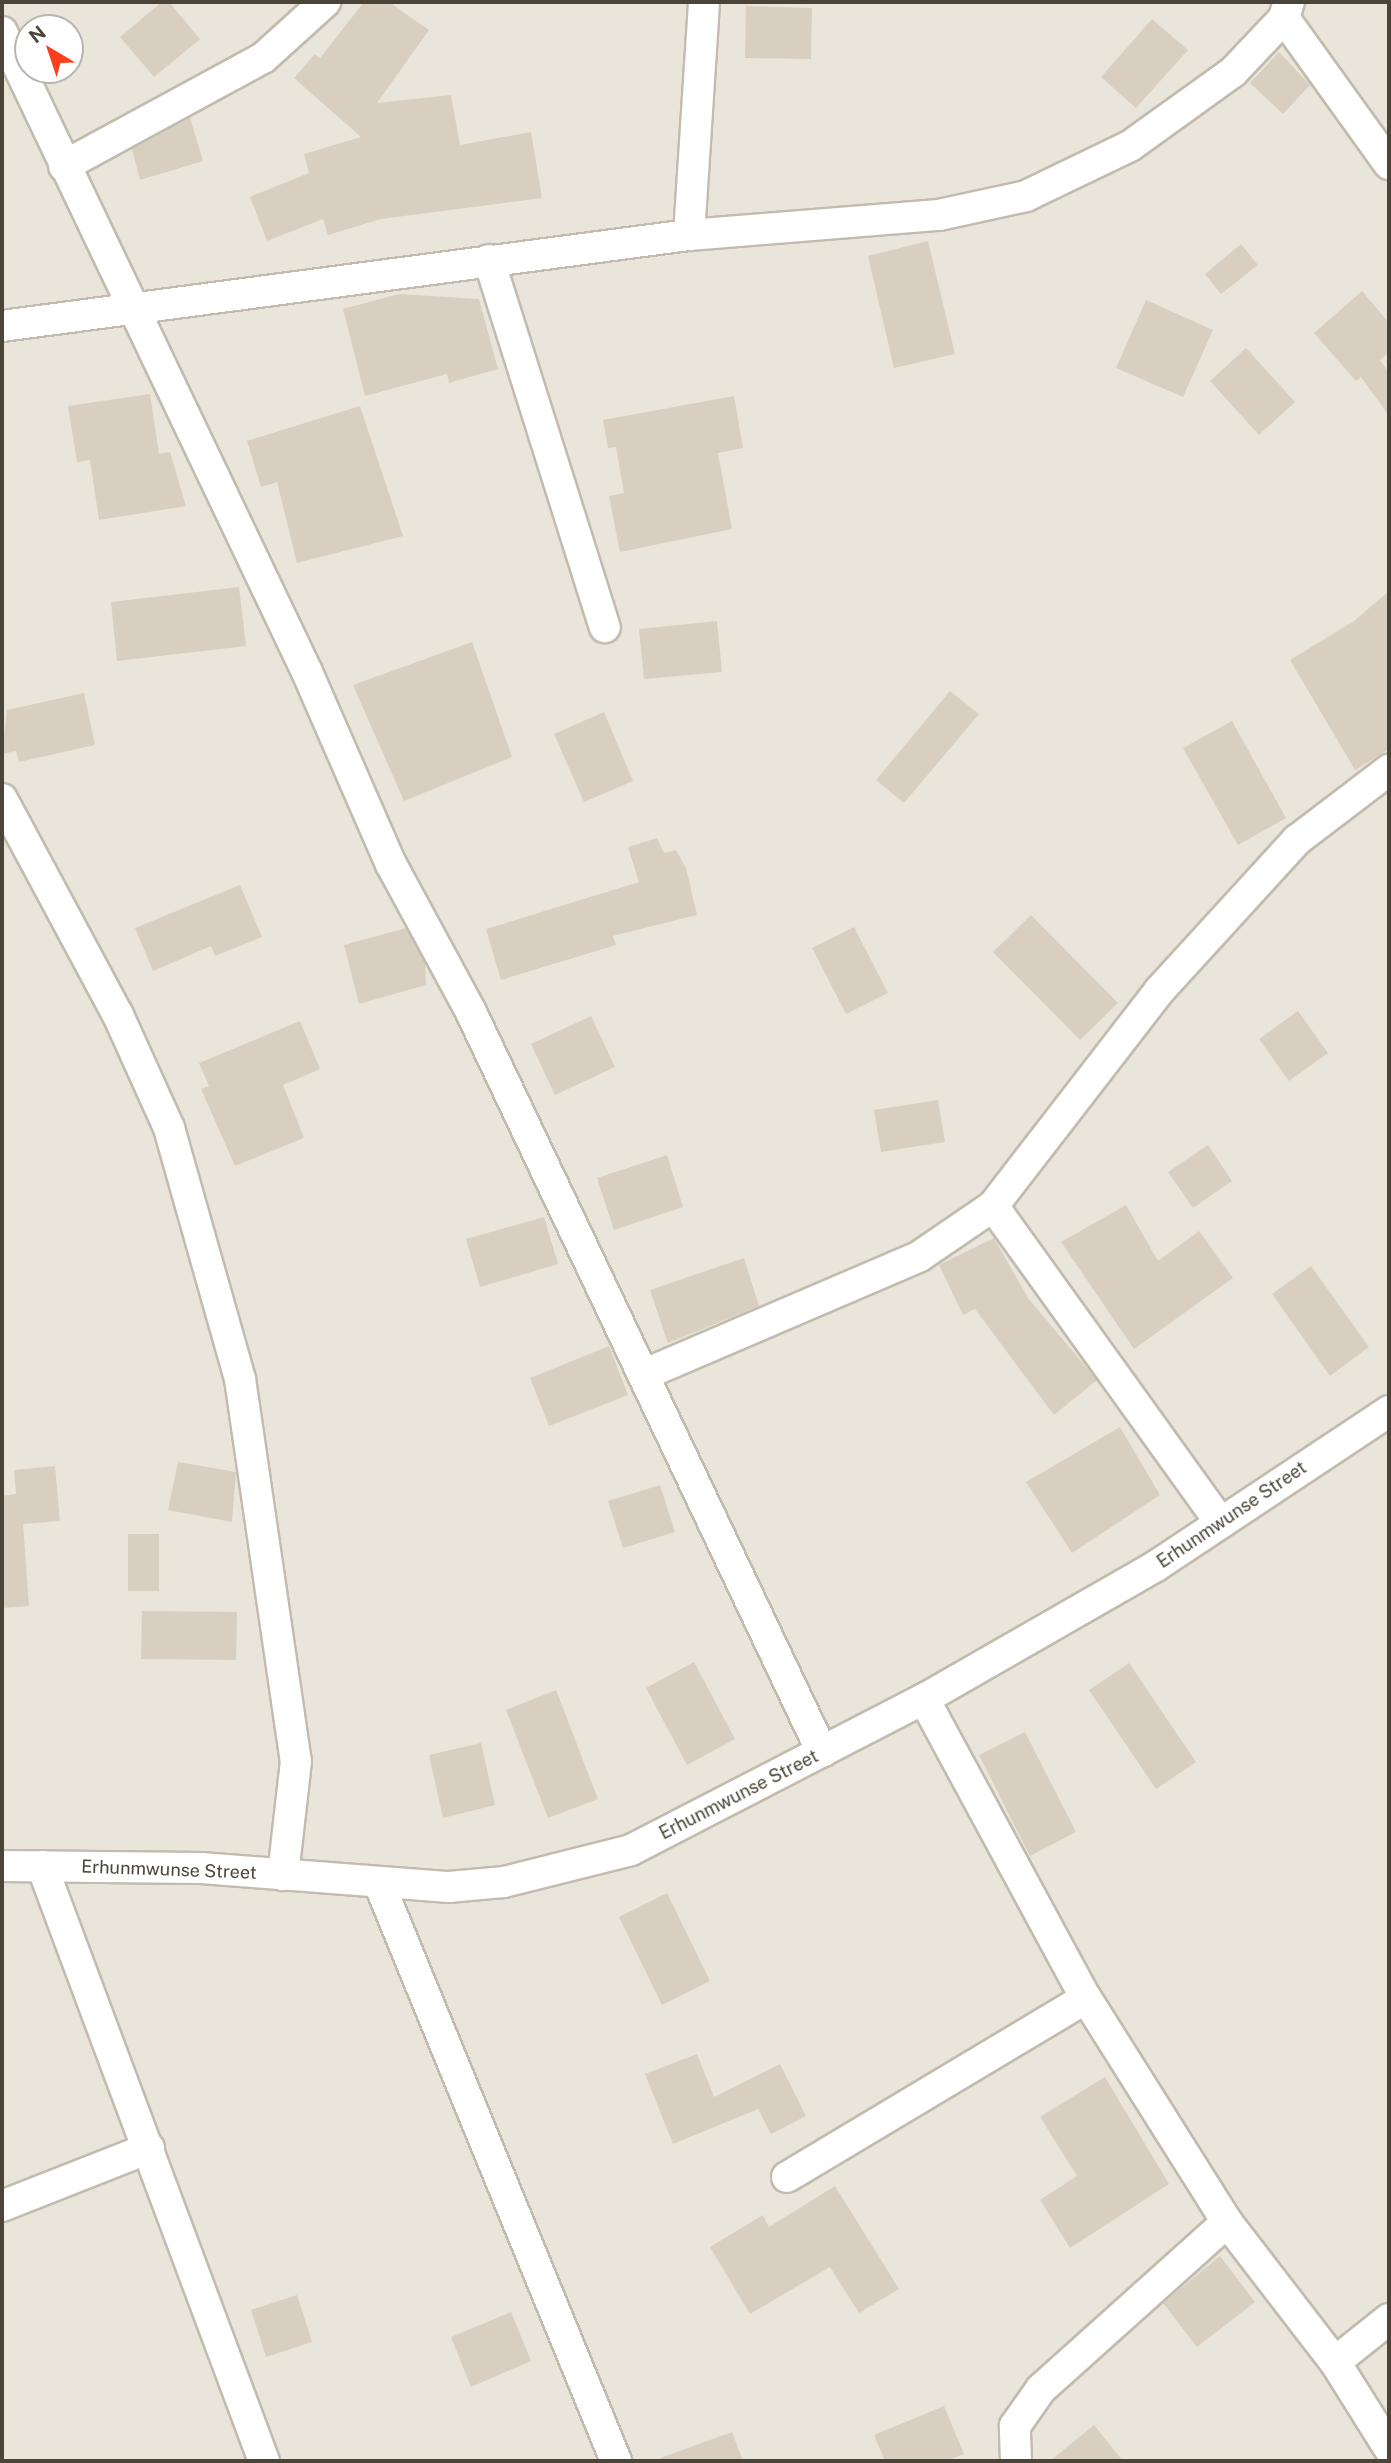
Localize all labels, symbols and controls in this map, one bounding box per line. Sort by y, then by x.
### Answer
north arrow [14,14,84,84]
text: N [24,21,50,47]
street label: Erhunmwunse Street [1153,1457,1311,1573]
street label: Erhunmwunse Street [656,1745,822,1845]
street label: Erhunmwunse Street [81,1856,257,1884]

